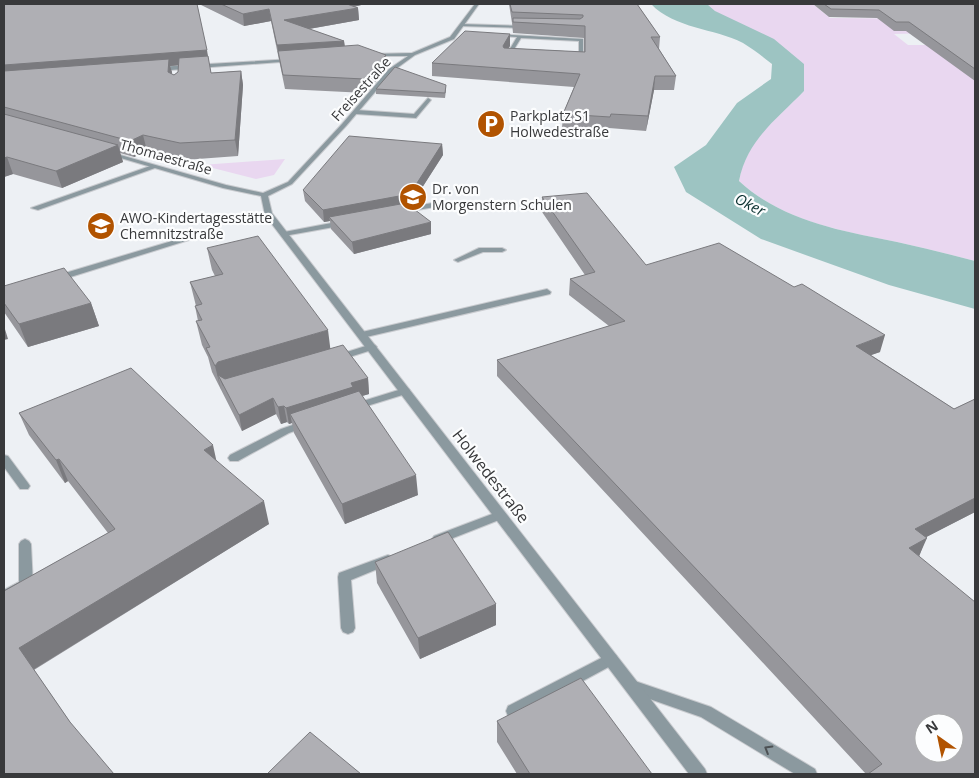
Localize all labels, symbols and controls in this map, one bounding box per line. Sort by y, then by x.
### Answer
street label: Freisestraße [327,52,395,125]
place label: Parkplatz S1 Holwedestraße [510,106,609,141]
parking icon: Parkplatz S1 Holwedestraße [476,109,506,139]
street label: Thomaestraße [118,134,215,179]
place label: Dr. von Morgenstern Schulen [432,179,572,214]
school or university icon: Dr. von Morgenstern Schulen [398,182,428,212]
water label: Oker [732,188,770,221]
place label: AWO-Kindertagesstätte Chemnitzstraße [120,208,272,243]
school or university icon: AWO-Kindertagesstätte Chemnitzstraße [86,211,116,241]
street label: Holwedestraße [447,425,535,527]
north arrow [914,713,964,763]
text: N [922,716,942,738]
one-way arrow [764,746,773,756]

